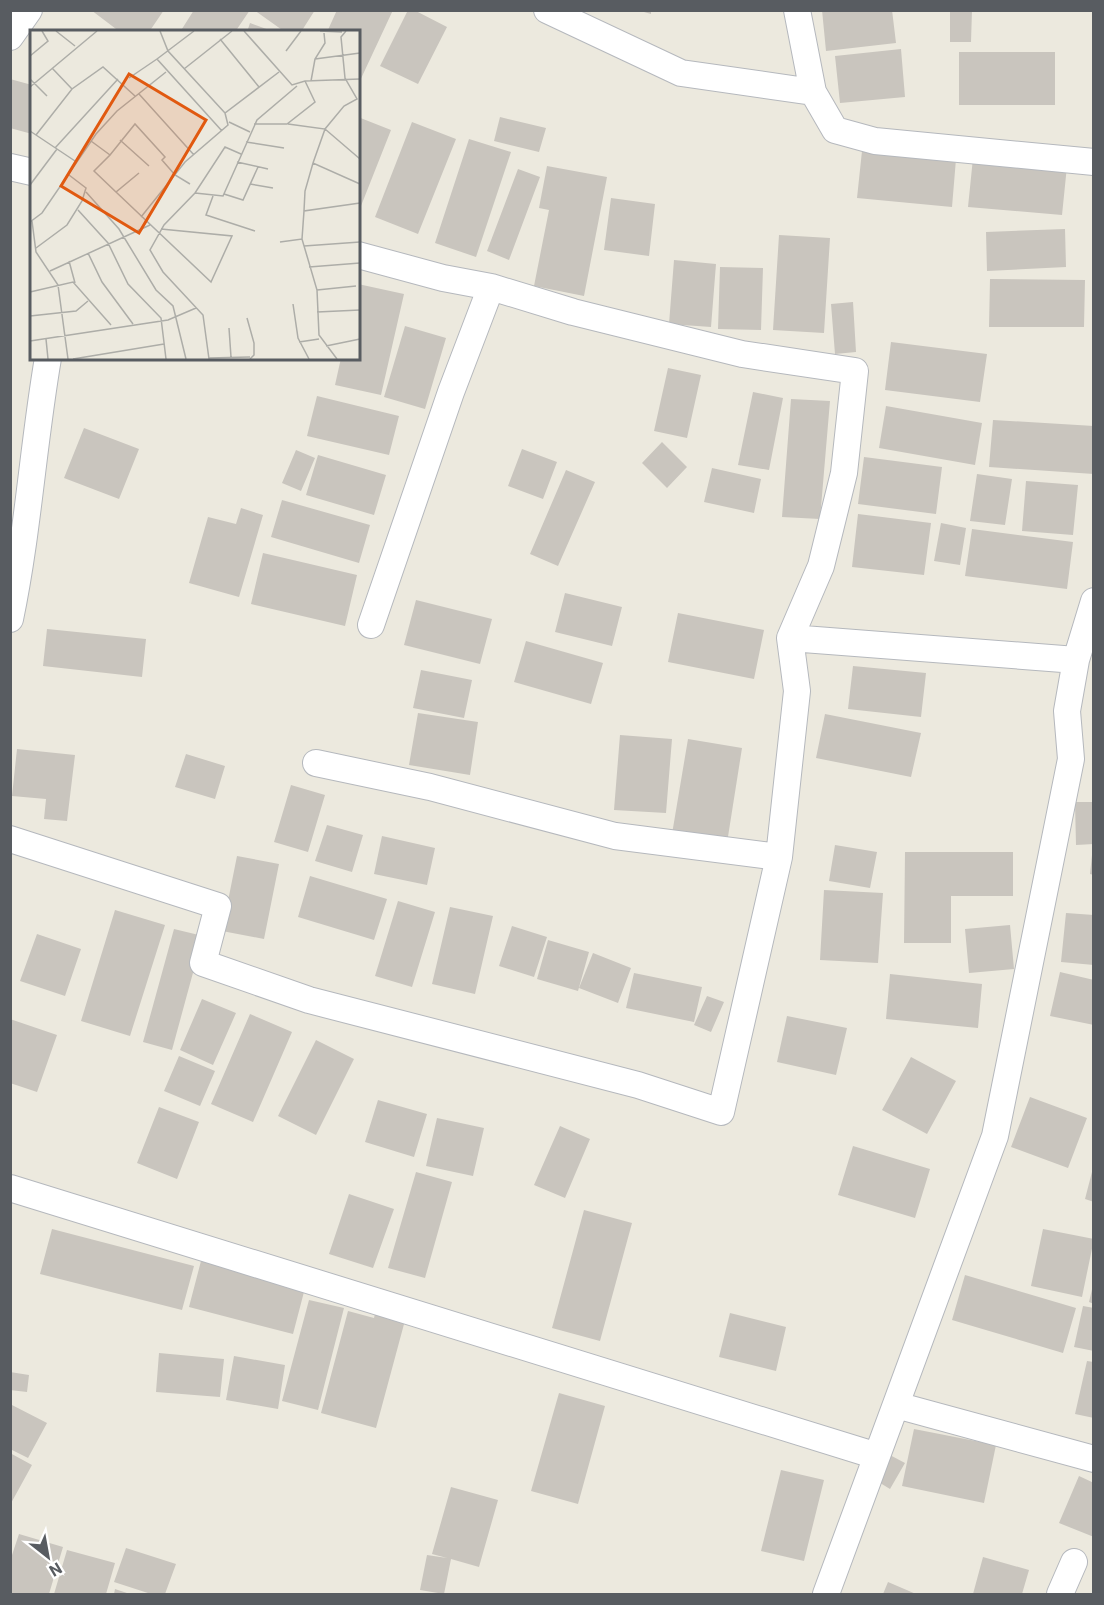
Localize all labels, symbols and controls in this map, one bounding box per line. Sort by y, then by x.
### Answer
inset map [30,30,360,360]
north arrow [18,1527,78,1587]
text: N [46,1558,65,1580]

